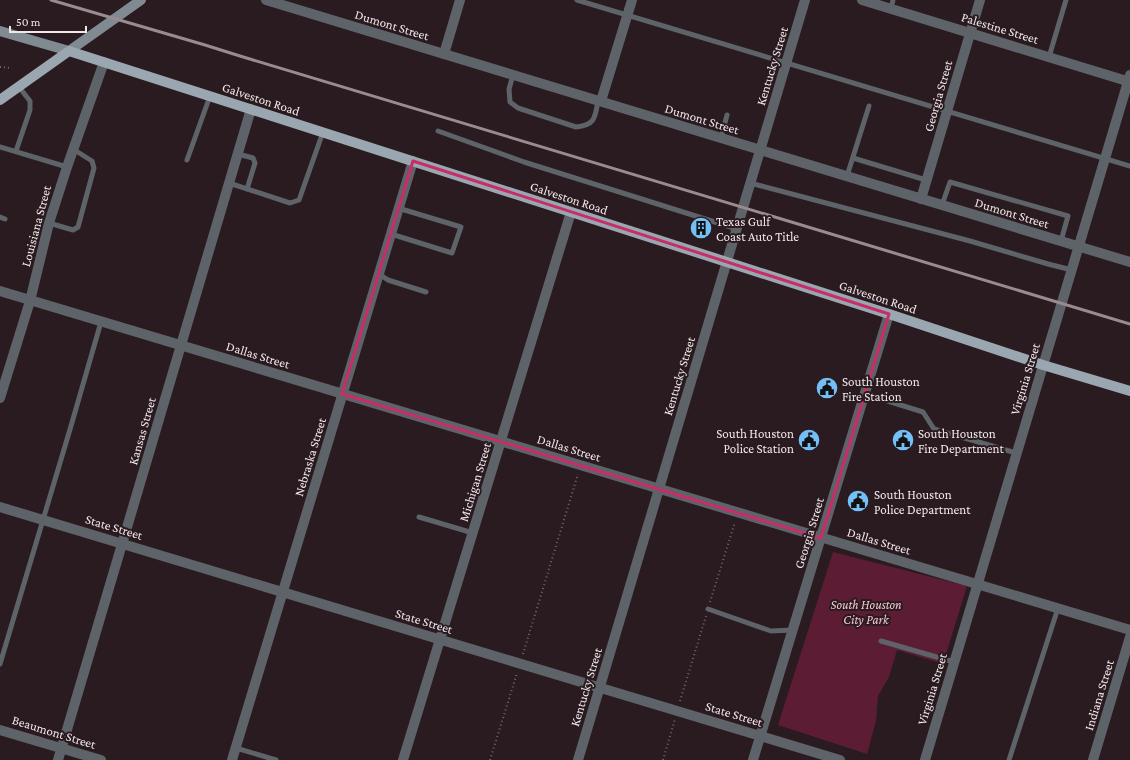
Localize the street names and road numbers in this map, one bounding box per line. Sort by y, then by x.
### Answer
street label: Dumont Street [353,7,431,44]
street label: Palestine Street [960,9,1041,47]
street label: Kentucky Street [753,24,791,107]
street label: Georgia Street [921,58,956,133]
street label: Galveston Road [220,79,302,119]
street label: Dumont Street [663,101,741,138]
street label: Galveston Road [528,178,610,218]
street label: Louisiana Street [18,183,54,268]
street label: Dumont Street [973,195,1051,232]
street label: Galveston Road [837,277,919,317]
street label: Kentucky Street [660,334,698,417]
street label: Dallas Street [224,338,292,372]
street label: Virginia Street [1007,341,1043,417]
street label: Kansas Street [125,395,159,466]
street label: Nebraska Street [291,415,329,498]
street label: Dallas Street [535,431,603,465]
street label: Michigan Street [456,440,494,523]
street label: Georgia Street [791,495,827,570]
street label: State Street [84,511,145,543]
street label: Dallas Street [845,524,913,558]
street label: State Street [394,605,455,637]
street label: Kentucky Street [567,645,605,728]
street label: Virginia Street [914,651,950,727]
street label: Indiana Street [1081,657,1117,732]
street label: State Street [704,698,765,730]
street label: Beaumont Street [10,712,98,752]

